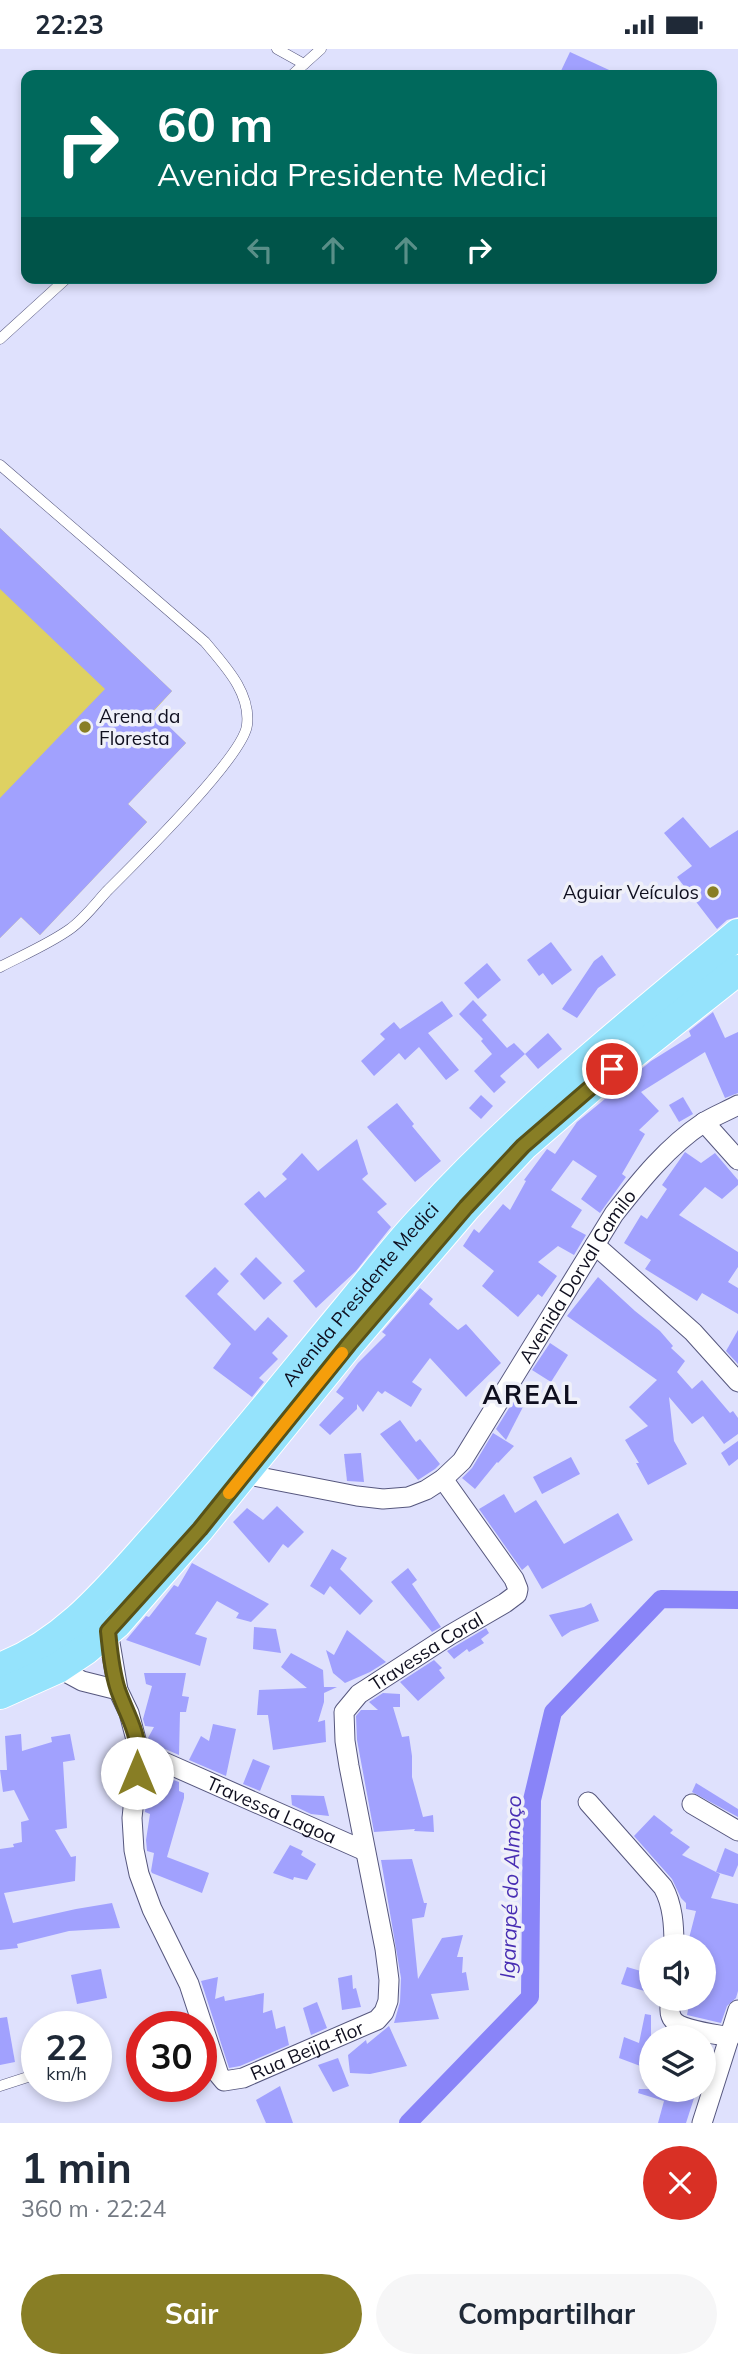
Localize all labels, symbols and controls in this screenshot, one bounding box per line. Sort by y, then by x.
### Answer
text: 22:23 [35,8,104,41]
text: 60 m [157,93,273,154]
icon: right [42,98,133,189]
text: Avenida Presidente Medici [157,154,547,194]
icon: left [241,231,279,269]
icon: ahead [314,231,352,269]
icon: ahead [387,231,425,269]
icon: right [460,231,498,269]
place label: Arena da Floresta [99,704,180,750]
marker: Arena da Floresta [77,719,93,735]
place label: Aguiar Veículos [563,880,699,904]
marker: Aguiar Veículos [705,884,721,900]
pin [582,1039,642,1099]
icon: arrive [593,1050,631,1088]
street label: Avenida Dorval Camilo [513,1184,641,1367]
street label: Avenida Presidente Medici [277,1197,443,1391]
district label: AREAL [483,1378,579,1411]
street label: Travessa Coral [365,1606,487,1696]
position arrow [100,1736,174,1810]
street label: Travessa Lagoa [203,1771,340,1849]
water label: Igarapé do Almoço [494,1795,526,1979]
map controls [639,1934,716,2102]
button: sound [639,1934,716,2011]
speed limit sign: 30 [126,2011,217,2102]
street label: Rua Beija-flor [247,2015,367,2085]
text: 22 [45,2025,88,2069]
button: layers [639,2025,716,2102]
text: km/h [46,2062,87,2085]
text: 1 min [21,2141,132,2194]
button: close [643,2146,717,2220]
text: 360 m · 22:24 [21,2194,166,2223]
button: Sair [21,2274,362,2354]
button: Compartilhar [376,2274,717,2354]

